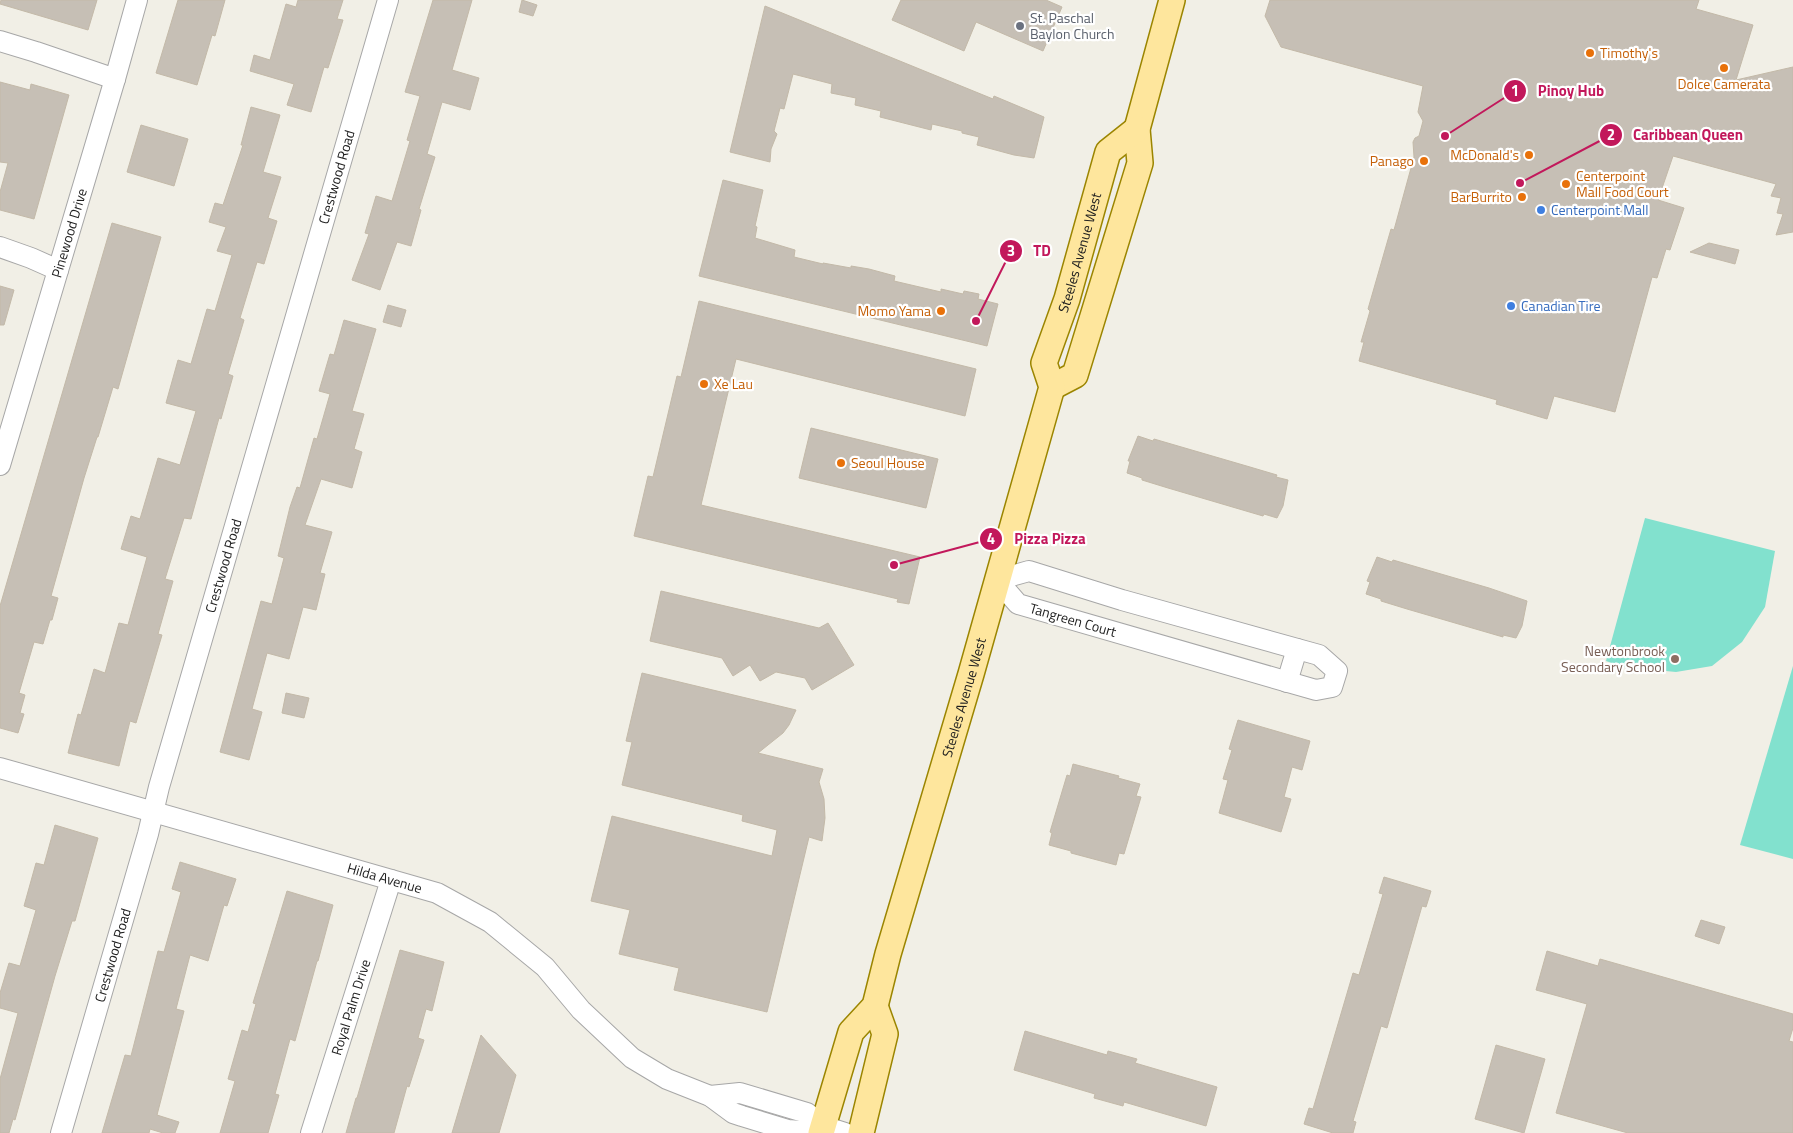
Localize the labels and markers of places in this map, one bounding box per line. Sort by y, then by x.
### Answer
place label: St. Paschal Baylon Church [1030,7,1114,44]
marker: St. Paschal Baylon Church [1014,20,1026,32]
place label: Timothy's [1600,42,1658,63]
marker: Timothy's [1584,47,1596,59]
marker: Dolce Camerata [1718,62,1730,74]
place label: Dolce Camerata [1677,73,1771,94]
callout: Pinoy Hub [1503,76,1614,106]
callout: Caribbean Queen [1598,120,1754,150]
place label: McDonald's [1450,144,1519,165]
marker: McDonald's [1523,149,1535,161]
place label: Panago [1370,150,1414,171]
marker: Panago [1418,155,1430,167]
place label: Centerpoint Mall Food Court [1576,165,1669,202]
marker: Centerpoint Mall Food Court [1560,178,1572,190]
place label: BarBurrito [1450,186,1512,207]
marker: BarBurrito [1516,191,1528,203]
place label: Centerpoint Mall [1551,199,1648,220]
marker: Centerpoint Mall [1535,204,1547,216]
callout: TD [999,236,1061,266]
place label: Canadian Tire [1521,295,1600,316]
place label: Momo Yama [857,300,931,321]
marker: Canadian Tire [1505,300,1517,312]
marker: Momo Yama [935,305,947,317]
place label: Xe Lau [714,373,753,394]
marker: Xe Lau [698,378,710,390]
place label: Seoul House [851,452,925,473]
marker: Seoul House [835,457,847,469]
callout: Pizza Pizza [979,524,1095,554]
place label: Newtonbrook Secondary School [1561,640,1665,677]
marker: Newtonbrook Secondary School [1669,653,1681,665]

